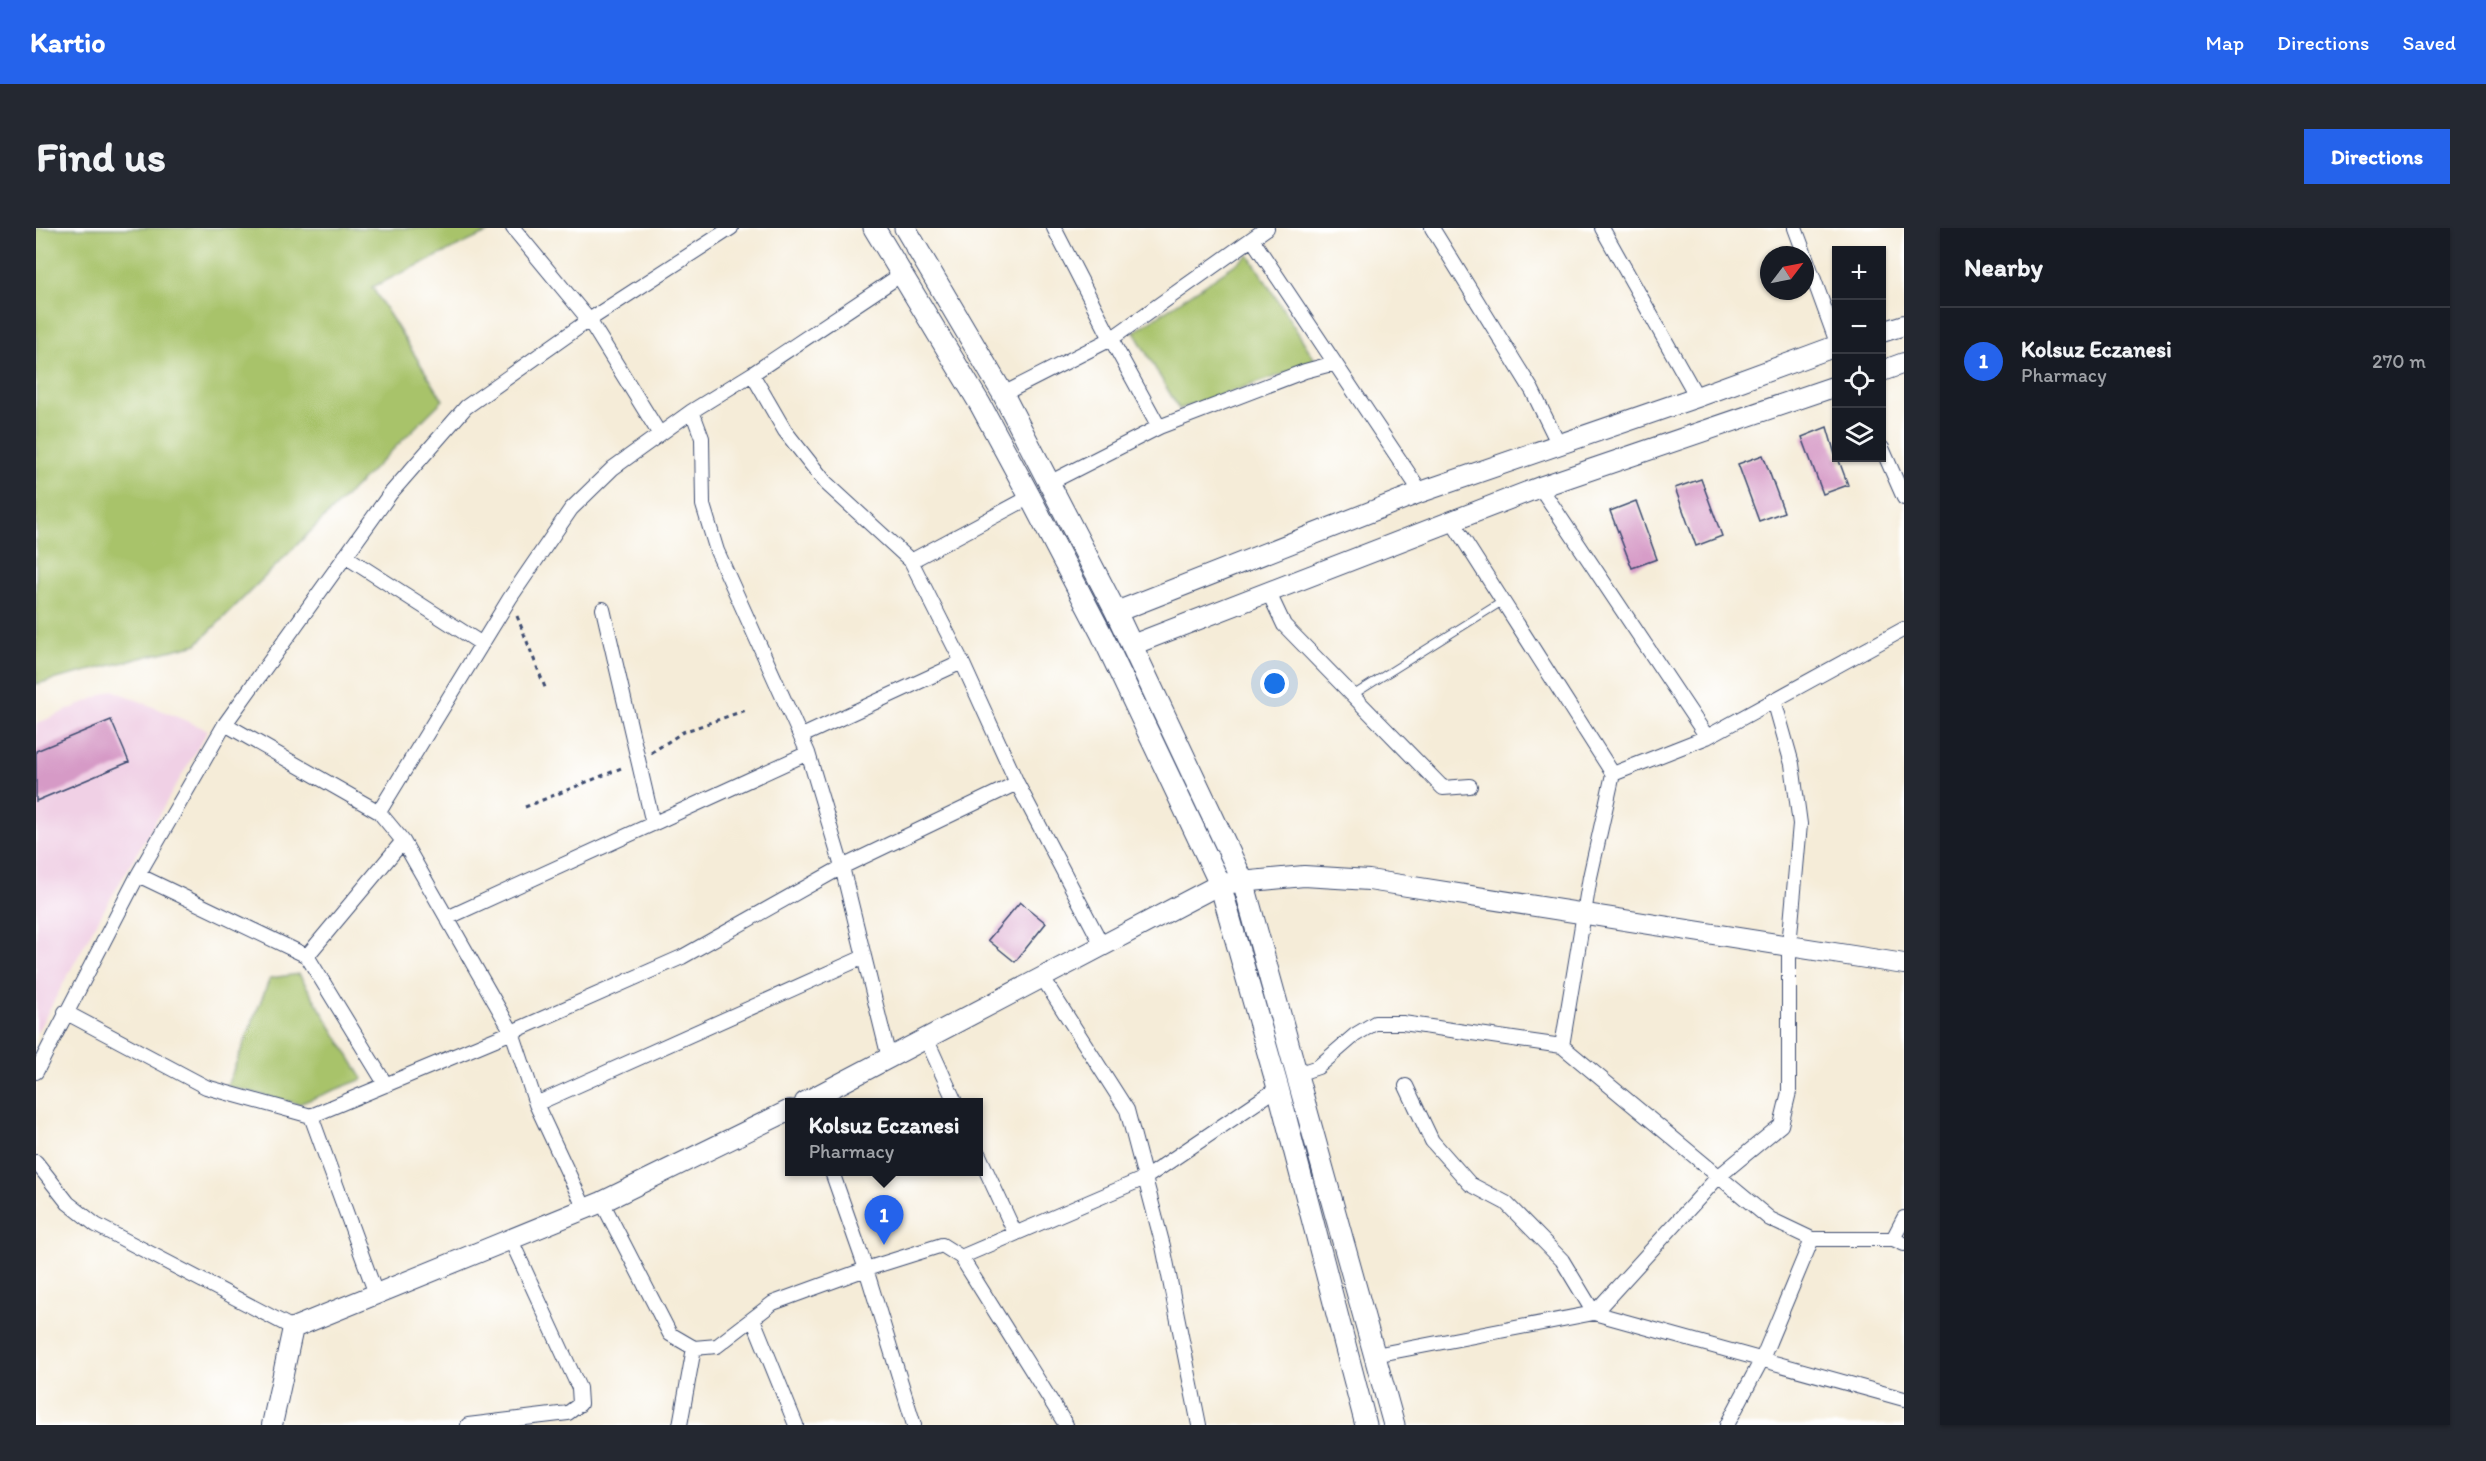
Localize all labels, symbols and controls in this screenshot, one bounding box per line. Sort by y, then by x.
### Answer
text: Kartio [30,25,105,59]
text: Map [2206,30,2244,55]
text: Directions [2277,30,2369,55]
text: Saved [2402,30,2456,55]
button: Directions [2304,129,2450,184]
text: Find us [36,131,166,182]
north arrow [1760,246,1814,300]
map controls [1832,246,1886,462]
button: + [1832,246,1886,300]
text: Nearby [1964,251,2043,283]
button: − [1832,300,1886,354]
text: Kolsuz Eczanesi [2021,336,2172,363]
text: 1 [1979,349,1988,373]
text: 270 m [2372,349,2426,373]
button: locate [1832,354,1886,408]
text: Pharmacy [2021,363,2107,387]
button: layers [1832,408,1886,462]
your location [1260,669,1289,698]
popup [785,1098,983,1176]
text: Kolsuz Eczanesi [809,1112,959,1139]
text: Pharmacy [809,1139,894,1163]
pin: 1 [864,1196,904,1245]

